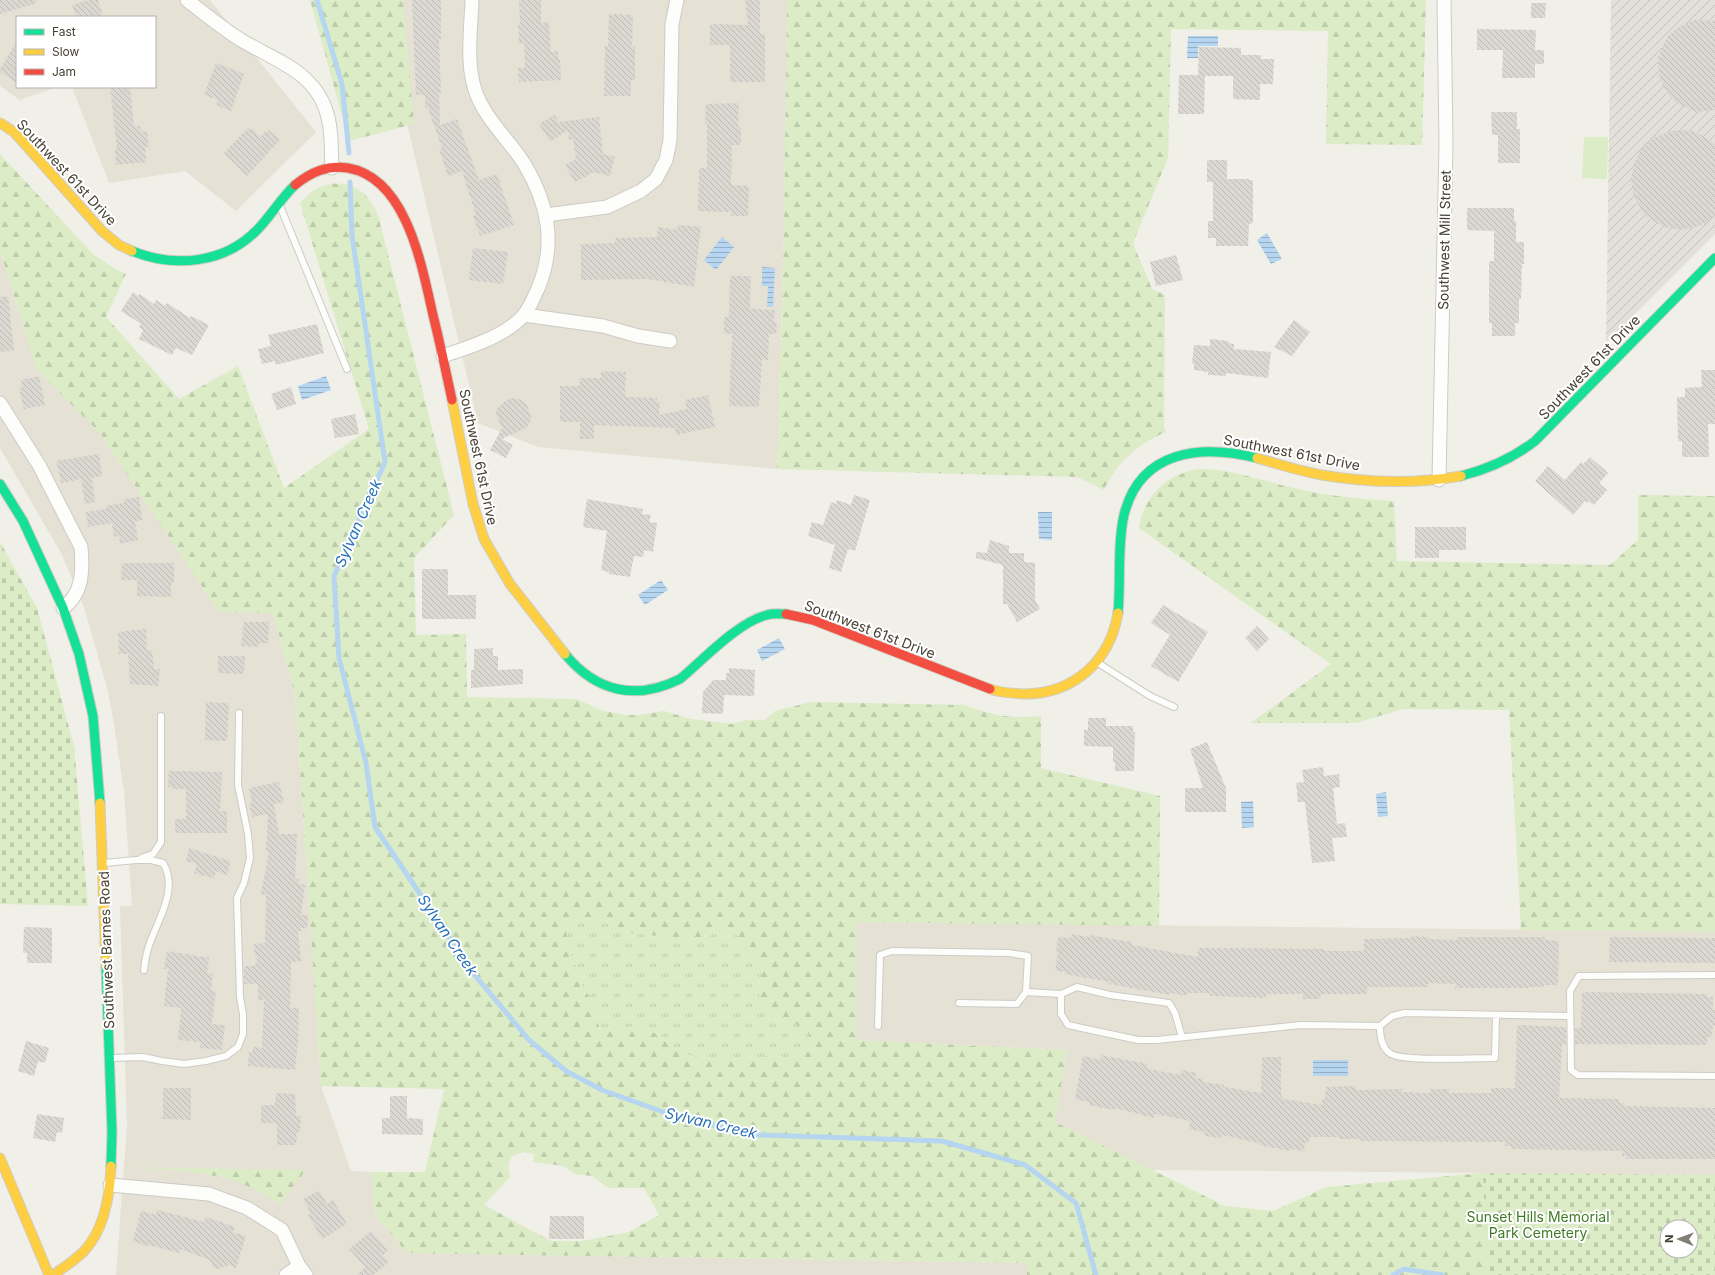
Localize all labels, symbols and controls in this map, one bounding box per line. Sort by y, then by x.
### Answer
legend [16,16,156,88]
text: Fast [52,24,76,39]
text: Slow [52,44,80,59]
text: Jam [52,64,76,79]
street label: Southwest 61st Drive [13,115,121,229]
street label: Southwest Mill Street [1434,169,1454,310]
street label: Southwest 61st Drive [1535,311,1643,423]
street label: Southwest 61st Drive [456,387,502,527]
street label: Southwest 61st Drive [1222,430,1362,474]
water label: Sylvan Creek [330,475,386,570]
street label: Southwest 61st Drive [802,596,938,662]
street label: Southwest Barnes Road [95,871,117,1029]
water label: Sylvan Creek [414,891,483,980]
water label: Sylvan Creek [663,1103,760,1143]
park label: Sunset Hills Memorial Park Cemetery [1466,1208,1610,1241]
north arrow [1659,1219,1699,1259]
text: N [1662,1235,1676,1243]

